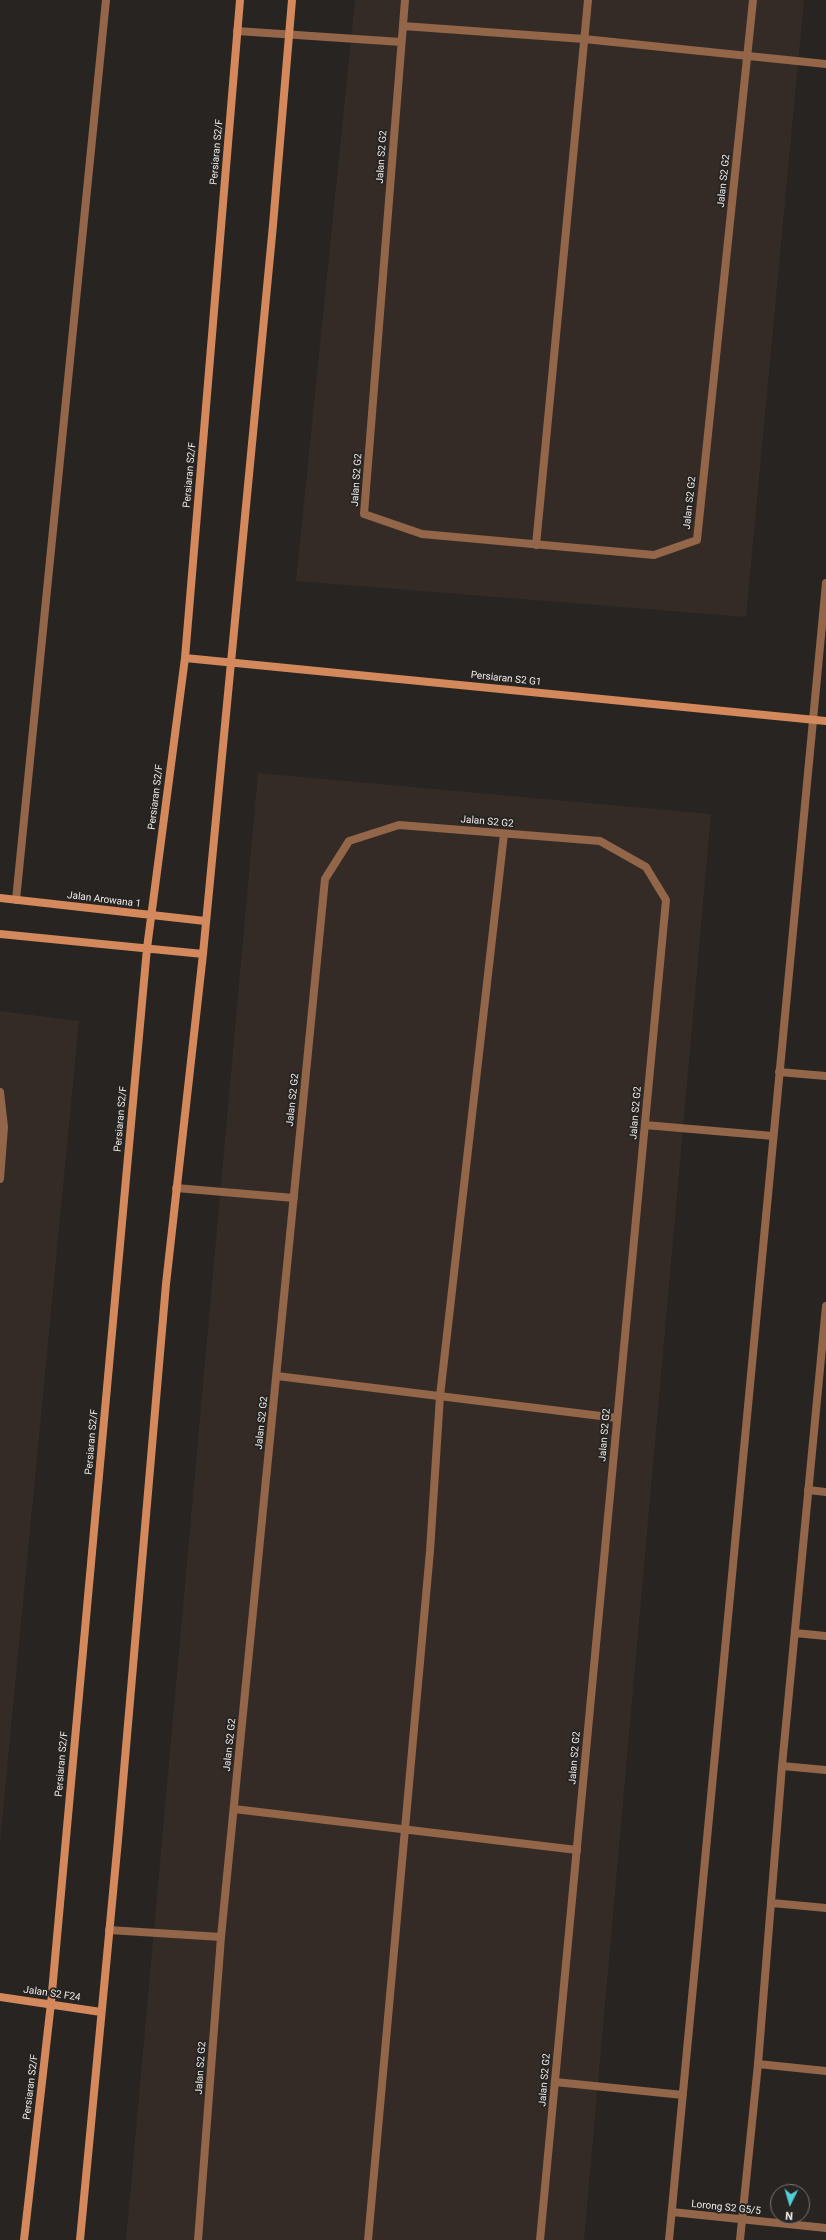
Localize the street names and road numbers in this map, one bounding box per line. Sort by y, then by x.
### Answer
street label: Persiaran S2/F [208,119,226,185]
street label: Jalan S2 G2 [374,130,390,184]
street label: Jalan S2 G2 [715,154,733,208]
street label: Persiaran S2/F [181,442,199,508]
street label: Jalan S2 G2 [349,453,365,507]
street label: Jalan S2 G2 [681,476,699,530]
street label: Persiaran S2 G1 [470,669,542,689]
street label: Persiaran S2/F [146,764,166,830]
street label: Jalan S2 G2 [460,814,514,830]
street label: Jalan Arowana 1 [66,890,142,910]
street label: Jalan S2 G2 [284,1073,302,1127]
street label: Persiaran S2/F [112,1086,130,1152]
street label: Jalan S2 G2 [628,1086,644,1140]
street label: Jalan S2 G2 [253,1396,271,1450]
street label: Jalan S2 G2 [597,1408,613,1462]
street label: Persiaran S2/F [83,1409,101,1475]
street label: Jalan S2 G2 [221,1718,239,1772]
street label: Persiaran S2/F [53,1731,71,1797]
street label: Jalan S2 G2 [567,1731,583,1785]
street label: Jalan S2 F24 [23,1984,81,2004]
street label: Jalan S2 G2 [193,2041,209,2095]
street label: Jalan S2 G2 [537,2053,553,2107]
street label: Persiaran S2/F [21,2054,41,2120]
street label: Lorong S2 G5/5 [691,2198,761,2218]

